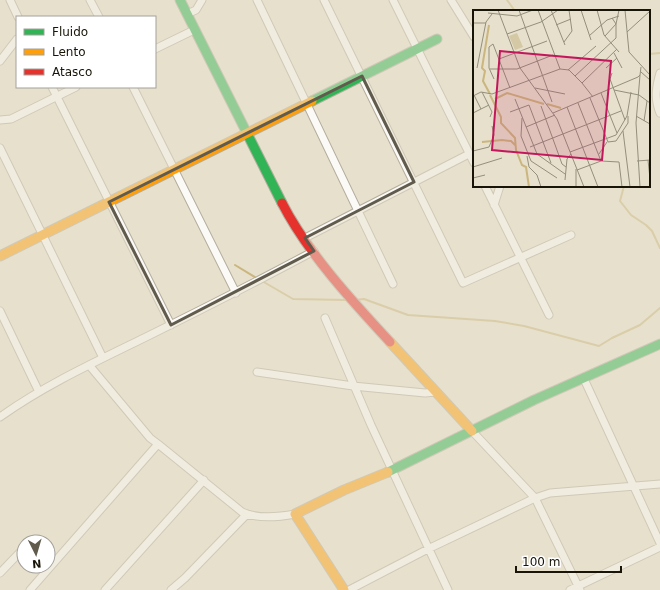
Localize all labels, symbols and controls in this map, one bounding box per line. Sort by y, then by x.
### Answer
inset map [473,10,650,187]
legend [16,16,156,88]
text: Fluido [52,25,88,39]
text: Lento [52,45,86,59]
text: Atasco [52,65,92,79]
north arrow [16,534,56,574]
scale bar [516,548,621,574]
text: 100 m [522,555,560,569]
text: N [32,557,42,570]

